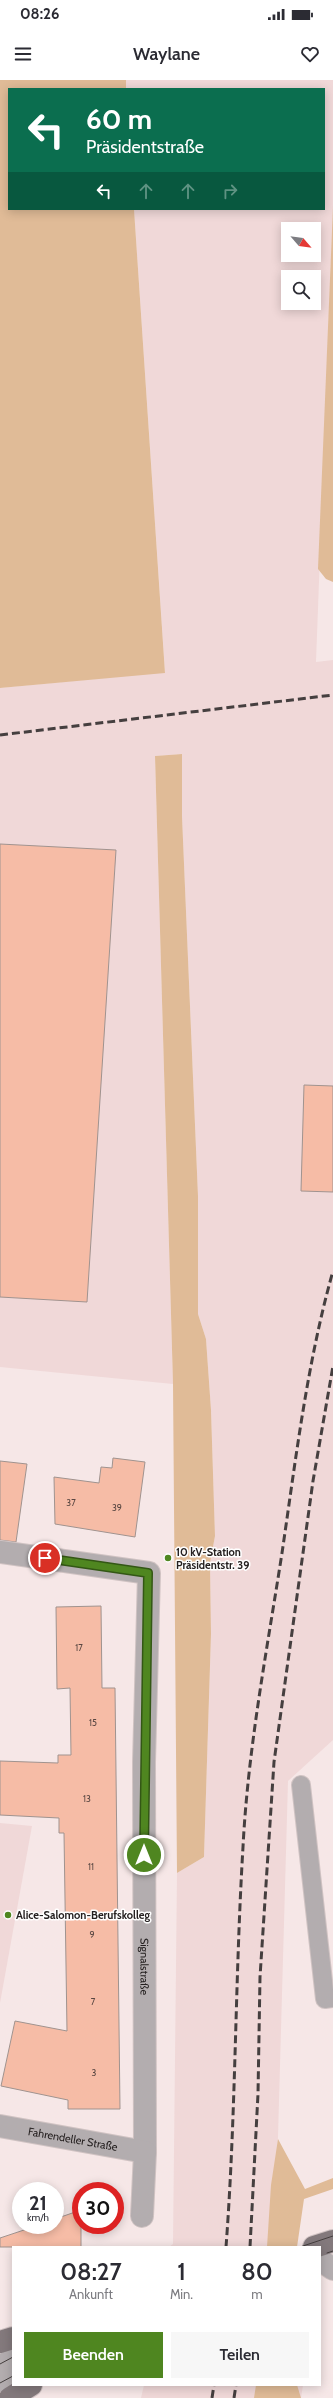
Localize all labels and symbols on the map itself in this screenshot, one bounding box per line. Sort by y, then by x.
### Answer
north arrow [281,222,321,262]
house number: 37 [66,1497,76,1508]
house number: 39 [112,1502,122,1513]
pin [28,1541,62,1575]
place label: 10 kV-Station Präsidentstr. 39 [176,1545,249,1572]
marker: 10 kV-Station Präsidentstr. 39 [163,1553,173,1563]
house number: 17 [75,1642,83,1653]
house number: 15 [89,1717,97,1728]
house number: 13 [83,1793,91,1804]
position arrow [123,1834,165,1876]
house number: 11 [88,1861,94,1872]
place label: Alice-Salomon-Berufskolleg [16,1908,150,1922]
marker: Alice-Salomon-Berufskolleg [3,1910,13,1920]
house number: 9 [89,1929,95,1940]
street label: Signalstraße [137,1938,152,1995]
house number: 7 [91,1996,96,2007]
house number: 3 [92,2067,97,2078]
street label: Fahrendeller Straße [27,2124,119,2154]
speed limit sign: 30 [72,2182,124,2234]

